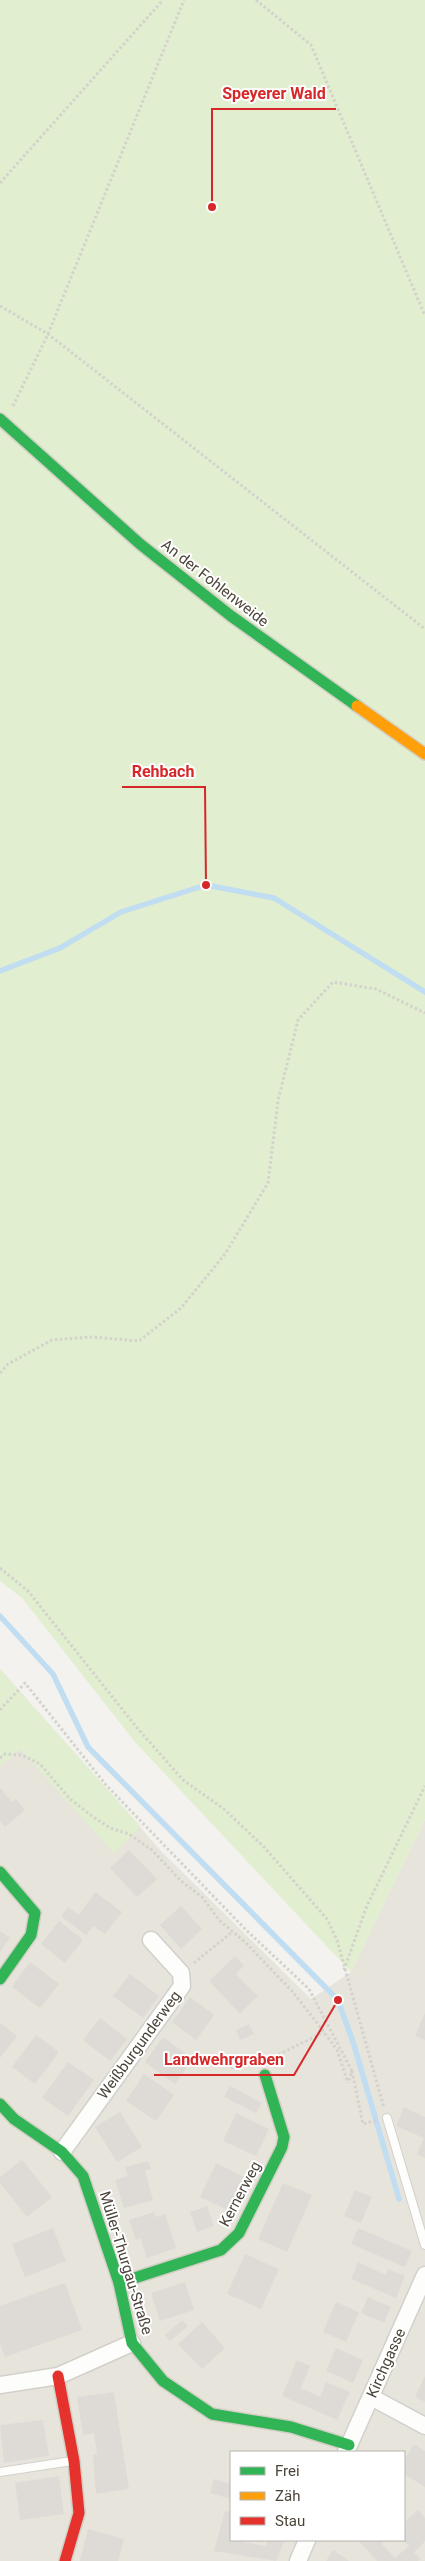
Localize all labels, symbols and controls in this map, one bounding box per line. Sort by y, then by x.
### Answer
callout: Speyerer Wald [212,78,336,109]
text: Speyerer Wald [222,84,326,103]
street label: An der Fohlenweide [158,536,272,630]
callout: Rehbach [122,756,205,787]
text: Rehbach [132,762,194,781]
street label: Weißburgunderweg [94,1987,184,2103]
callout: Landwehrgraben [154,2044,294,2075]
text: Landwehrgraben [164,2050,284,2069]
street label: Kernerweg [215,2158,265,2230]
street label: Müller-Thurgau-Straße [96,2189,156,2337]
street label: Kirchgasse [363,2325,409,2401]
legend [230,2451,405,2541]
text: Frei [275,2462,300,2480]
text: Zäh [275,2487,300,2505]
text: Stau [275,2512,305,2530]

